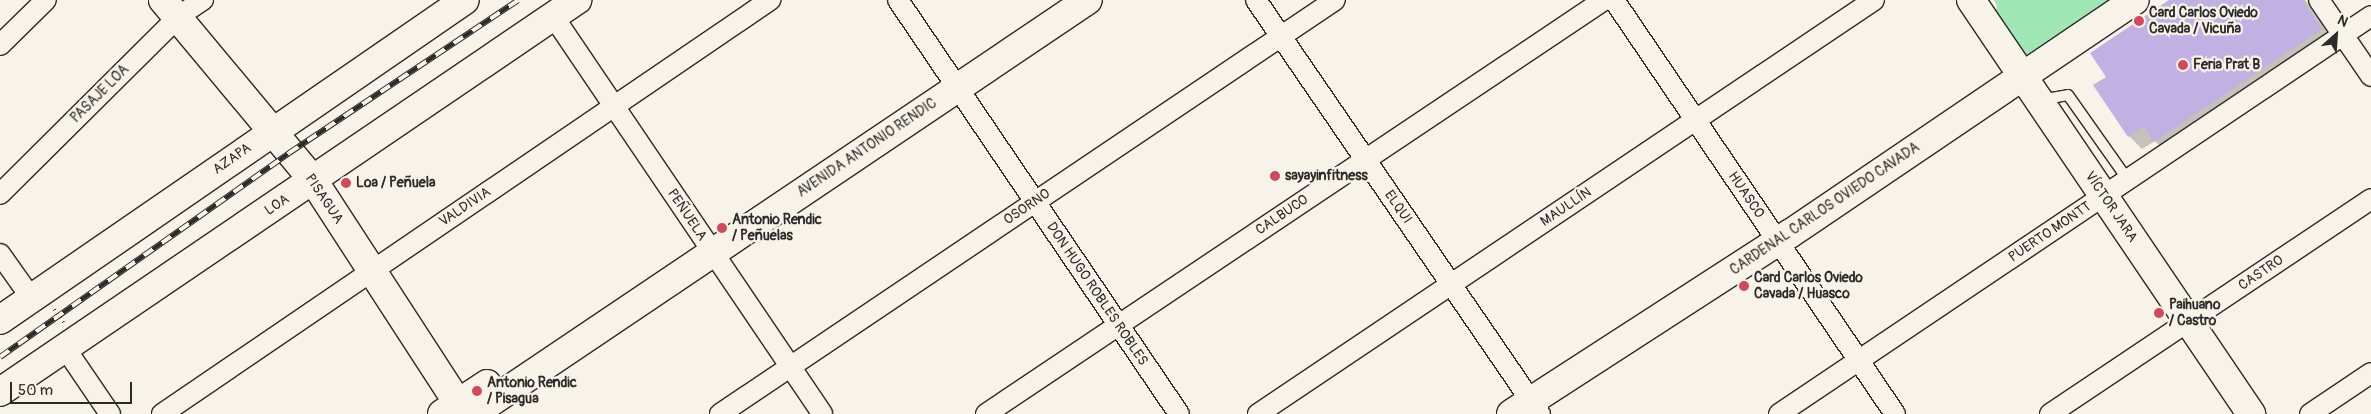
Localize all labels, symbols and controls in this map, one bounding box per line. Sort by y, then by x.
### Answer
place label: Card Carlos Oviedo Cavada / Vicuña [2149,5,2258,38]
north arrow [2311,10,2361,60]
text: N [2335,11,2351,31]
marker: Card Carlos Oviedo Cavada / Vicuña [2133,15,2145,27]
place label: Feria Prat B [2193,57,2260,73]
marker: Feria Prat B [2177,59,2189,71]
street label: PASAJE LOA [67,61,133,127]
street label: AVENIDA ANTONIO RENDIC [794,95,940,201]
street label: CARDENAL CARLOS OVIEDO CAVADA [1727,139,1923,279]
street label: AZAPA [210,140,254,178]
place label: sayayinfitness [1285,168,1368,184]
street label: VÍCTOR JARA [2081,168,2141,246]
street label: HUASCO [1724,169,1768,221]
marker: sayayinfitness [1269,170,1281,182]
street label: PISAGUA [301,171,347,227]
place label: Loa / Peñuela [356,175,436,191]
marker: Loa / Peñuela [340,177,352,189]
street label: VALDIVIA [436,184,494,230]
street label: MAULLÍN [1537,184,1595,230]
street label: OSORNO [1001,185,1053,229]
street label: PEÑUELA [664,186,710,244]
street label: ELQUI [1381,187,1415,227]
street label: LOA [262,191,292,219]
street label: CALBUCO [1253,191,1311,239]
street label: PUERTO MONTT [2005,198,2095,266]
place label: Antonio Rendic / Peñuelas [732,212,822,244]
street label: DON HUGO ROBLES ROBLES [1043,219,1151,369]
marker: Antonio Rendic / Peñuelas [716,222,728,234]
street label: CASTRO [2235,252,2287,294]
place label: Card Carlos Oviedo Cavada / Huasco [1754,270,1863,302]
marker: Card Carlos Oviedo Cavada / Huasco [1738,280,1750,292]
place label: Paihuano / Castro [2169,297,2221,330]
marker: Paihuano / Castro [2153,307,2165,319]
scale bar [12,372,135,404]
place label: Antonio Rendic / Pisagua [487,375,577,408]
text: 50 m [18,381,53,400]
marker: Antonio Rendic / Pisagua [471,385,483,397]

